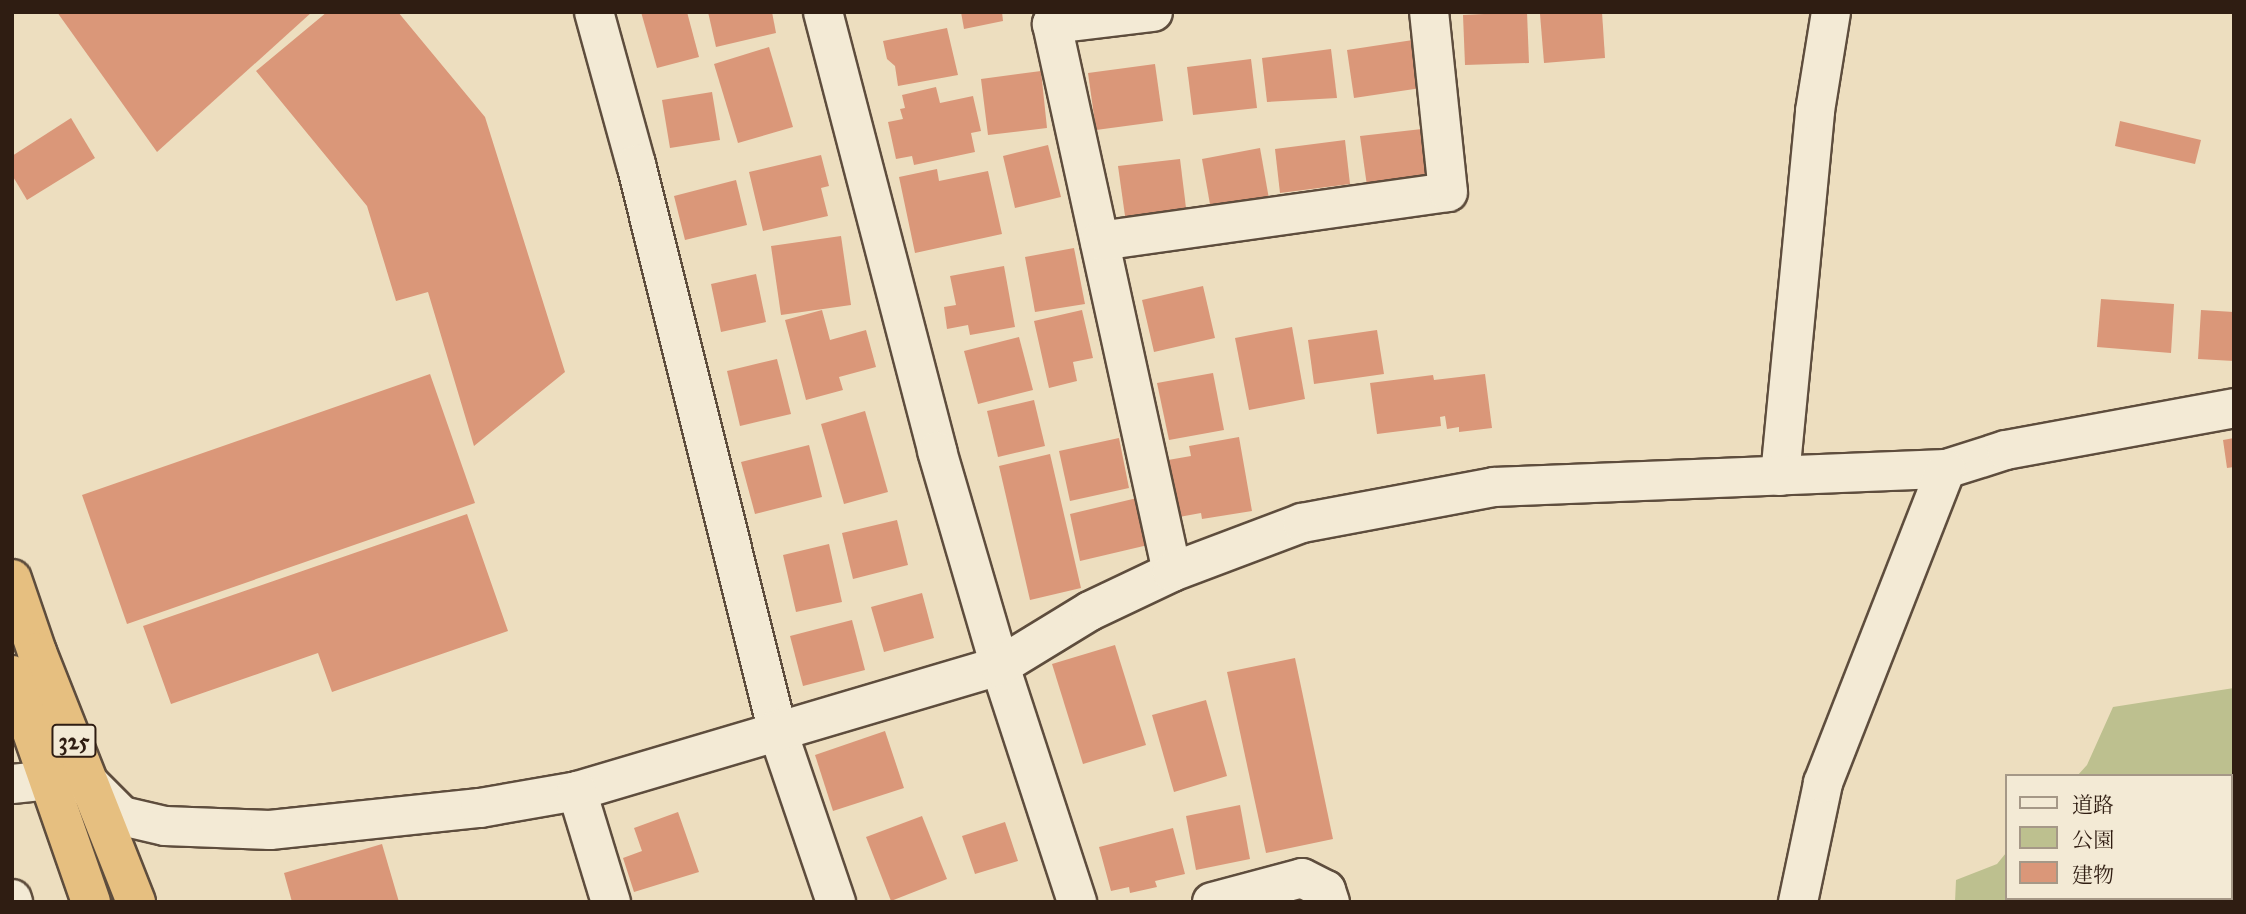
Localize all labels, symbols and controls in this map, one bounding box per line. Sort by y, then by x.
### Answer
road number: 325 [51,722,97,761]
legend [2004,774,2232,900]
text: 道路 [2072,792,2114,818]
text: 公園 [2072,827,2114,853]
text: 建物 [2072,862,2114,888]

